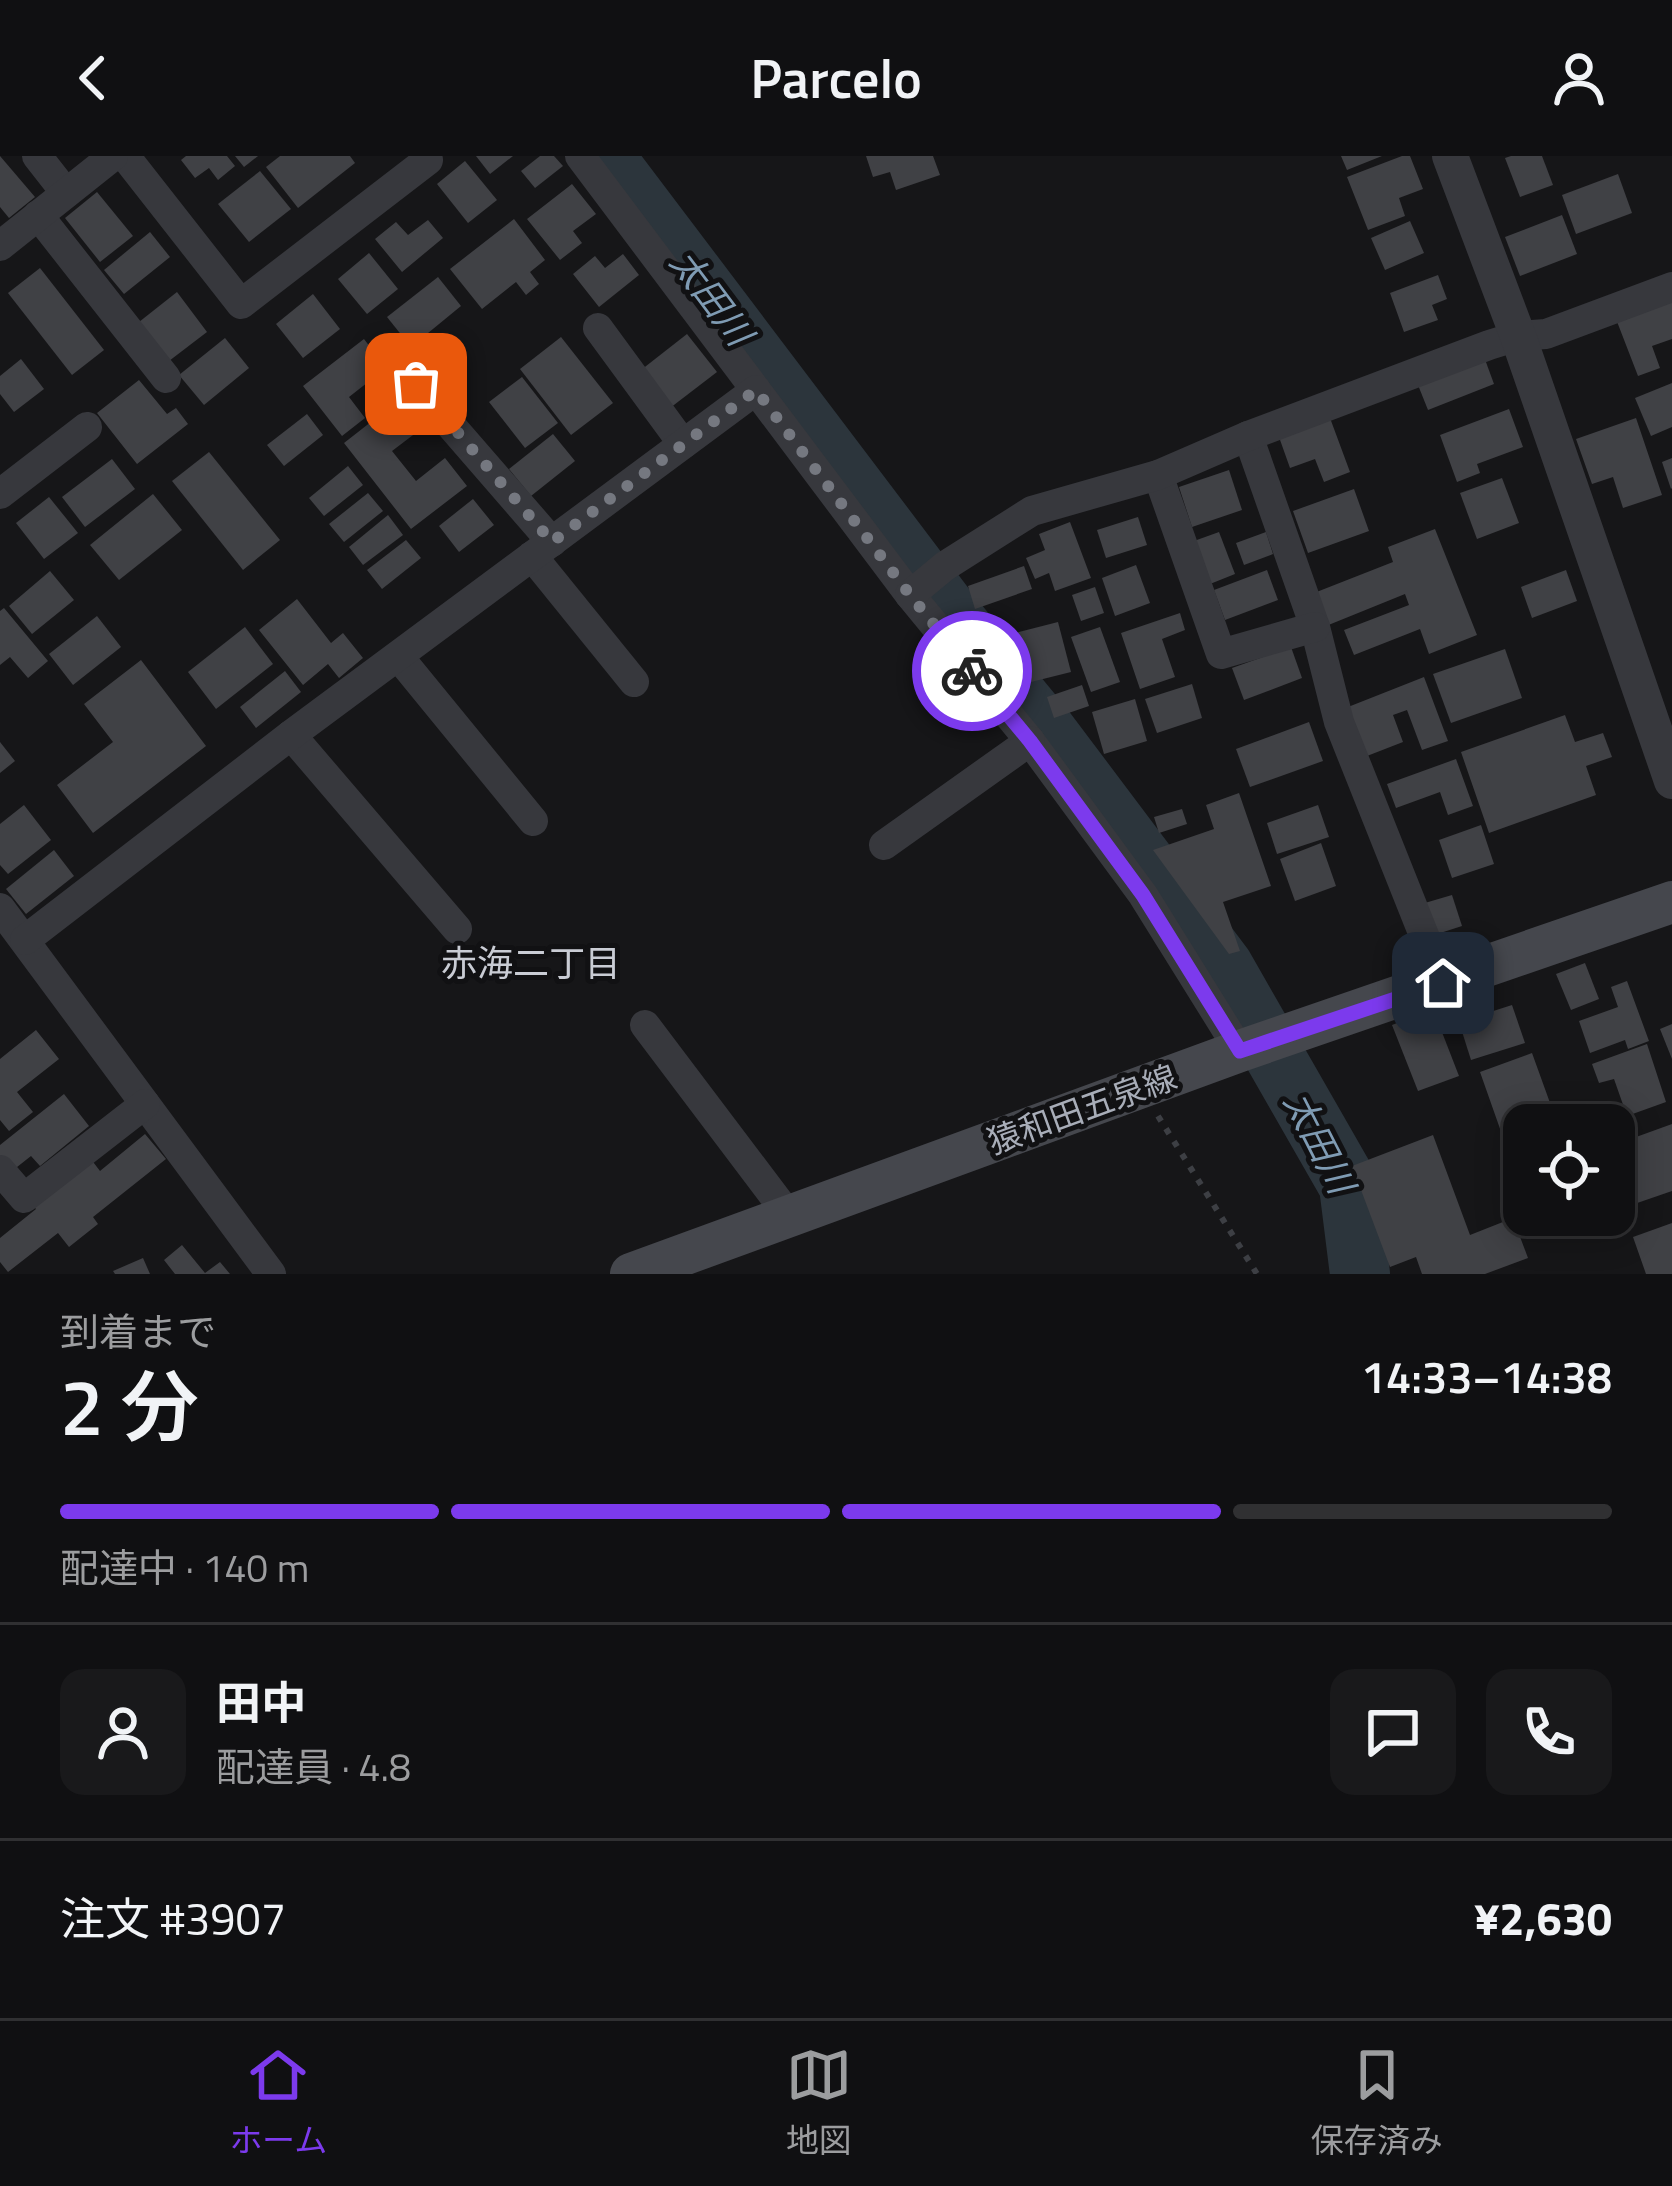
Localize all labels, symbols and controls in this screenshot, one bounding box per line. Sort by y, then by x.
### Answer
text: Parcelo [750,37,922,119]
icon: back [60,45,126,111]
icon: person [1546,45,1612,111]
water label: 太田川 [658,237,769,360]
pin [365,333,467,435]
icon: bag [383,351,449,417]
courier [912,611,1032,731]
icon: bike [939,638,1005,704]
pin [1392,932,1494,1034]
district label: 赤海二丁目 [441,935,621,990]
icon: home [1410,950,1476,1016]
street label: 猿和田五泉線 [980,1052,1184,1166]
water label: 太田川 [1271,1081,1371,1206]
map controls [1503,1104,1635,1236]
button: locate [1503,1104,1635,1236]
text: 到着まで [60,1302,216,1361]
text: 14:33–14:38 [1361,1342,1612,1410]
text: 2 分 [60,1347,199,1465]
text: 配達中 · 140 m [60,1538,309,1597]
text: 田中 [216,1668,306,1736]
button: person [60,1669,186,1795]
button: chat [1330,1669,1456,1795]
button: phone [1486,1669,1612,1795]
text: 配達員 · 4.8 [216,1737,411,1796]
text: 注文 #3907 [60,1884,286,1952]
text: ¥2,630 [1474,1884,1612,1952]
tab: ホーム [229,2042,327,2165]
tab: 地図 [786,2042,852,2165]
tab: 保存済み [1311,2042,1443,2165]

